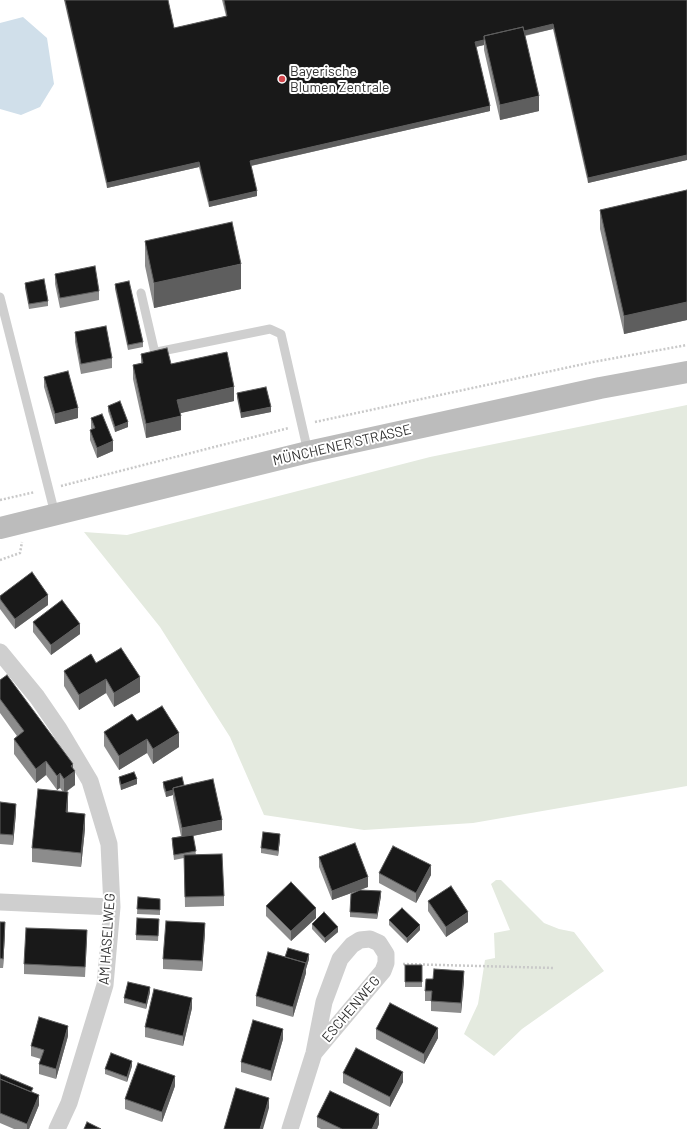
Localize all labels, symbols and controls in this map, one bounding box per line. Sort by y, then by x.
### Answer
place label: Bayerische Blumen Zentrale [290,63,389,96]
marker: Bayerische Blumen Zentrale [277,74,287,84]
street label: MÜNCHENER STRASSE [271,421,413,469]
street label: AM HASELWEG [95,893,119,985]
street label: ESCHENWEG [318,972,384,1046]

